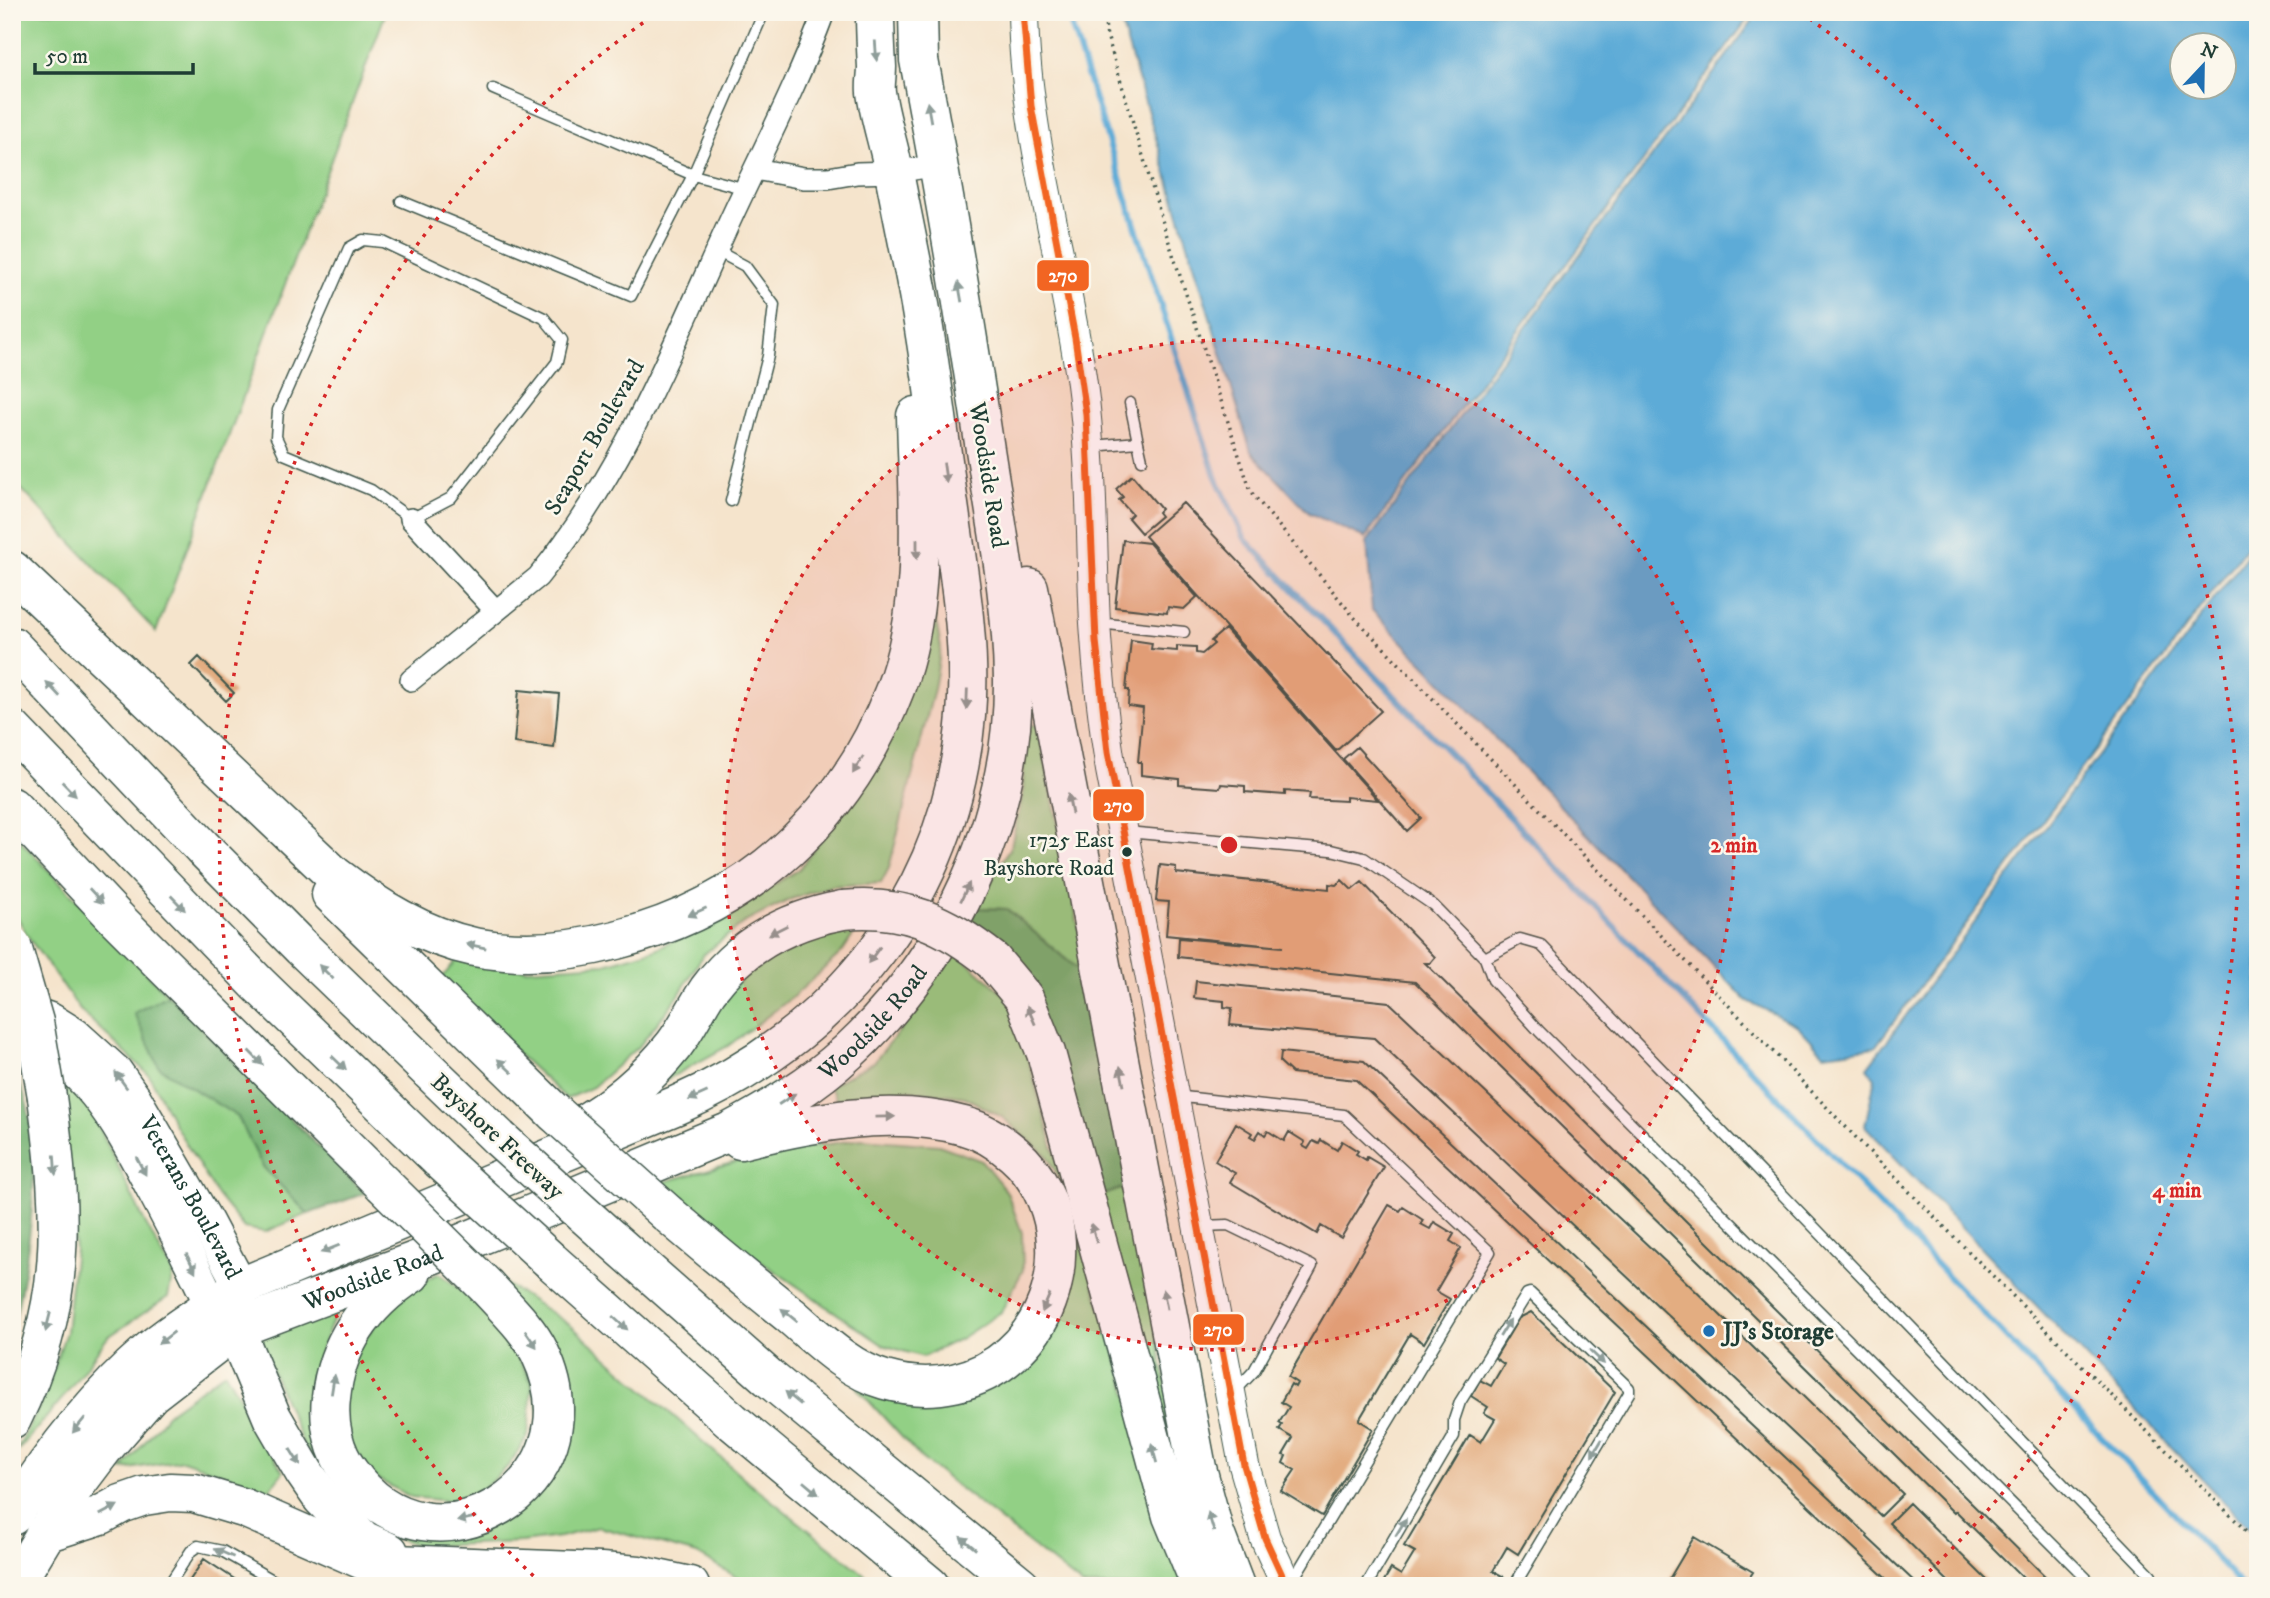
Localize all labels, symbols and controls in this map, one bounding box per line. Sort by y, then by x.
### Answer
scale bar [35,32,192,76]
north arrow [2168,32,2238,102]
text: N [2197,38,2221,65]
one-way arrow [871,40,882,62]
text: 50 m [46,44,88,70]
one-way arrow [923,101,934,123]
line badge: 270 [1036,259,1090,292]
text: 270 [1048,265,1078,288]
one-way arrow [954,281,965,303]
street label: Seaport Boulevard [538,354,652,521]
street label: Woodside Road [962,399,1014,550]
one-way arrow [939,462,950,484]
one-way arrow [911,538,923,560]
one-way arrow [45,680,61,698]
one-way arrow [961,688,972,710]
one-way arrow [851,755,864,775]
one-way arrow [61,780,77,797]
line badge: 270 [1092,788,1145,822]
one-way arrow [1065,793,1076,815]
text: 270 [1103,795,1133,818]
place label: 1725 East Bayshore Road [983,827,1114,882]
centre of rings [1217,833,1241,857]
text: 2 min [1711,833,1759,859]
marker: 1725 East Bayshore Road [1120,845,1134,859]
one-way arrow [960,882,971,902]
one-way arrow [87,887,103,904]
one-way arrow [169,894,186,911]
one-way arrow [687,906,707,917]
one-way arrow [768,925,788,936]
one-way arrow [465,941,487,952]
one-way arrow [867,946,881,964]
street label: Woodside Road [812,959,935,1088]
one-way arrow [318,964,335,980]
one-way arrow [1025,1005,1037,1025]
one-way arrow [247,1049,263,1066]
one-way arrow [330,1055,347,1071]
one-way arrow [497,1059,514,1075]
one-way arrow [1116,1065,1127,1087]
street label: Bayshore Freeway [424,1067,571,1207]
one-way arrow [114,1071,128,1089]
one-way arrow [688,1090,709,1101]
one-way arrow [777,1092,796,1105]
street label: Veterans Boulevard [131,1109,248,1285]
one-way arrow [874,1111,896,1123]
one-way arrow [49,1154,60,1176]
one-way arrow [135,1157,147,1177]
text: 4 min [2153,1178,2202,1204]
one-way arrow [1089,1222,1099,1243]
street label: Woodside Road [298,1238,447,1318]
one-way arrow [319,1244,340,1255]
one-way arrow [185,1253,196,1273]
one-way arrow [1159,1288,1170,1310]
one-way arrow [1041,1293,1052,1314]
one-way arrow [781,1308,799,1323]
one-way arrow [42,1311,53,1333]
line badge: 270 [1192,1313,1245,1346]
one-way arrow [611,1315,628,1331]
place label: JJ's Storage [1720,1317,1834,1347]
one-way arrow [1499,1318,1512,1338]
text: 270 [1203,1319,1233,1342]
marker: JJ's Storage [1701,1323,1717,1339]
one-way arrow [158,1330,176,1345]
one-way arrow [524,1330,538,1348]
one-way arrow [1588,1349,1605,1365]
one-way arrow [328,1373,339,1395]
one-way arrow [784,1391,801,1406]
one-way arrow [71,1415,86,1433]
one-way arrow [1590,1438,1603,1457]
one-way arrow [1148,1441,1159,1463]
one-way arrow [288,1447,301,1467]
one-way arrow [802,1480,820,1496]
one-way arrow [100,1505,120,1517]
one-way arrow [1205,1511,1216,1532]
one-way arrow [456,1513,478,1524]
one-way arrow [1395,1517,1407,1537]
one-way arrow [959,1536,976,1551]
one-way arrow [213,1547,234,1558]

